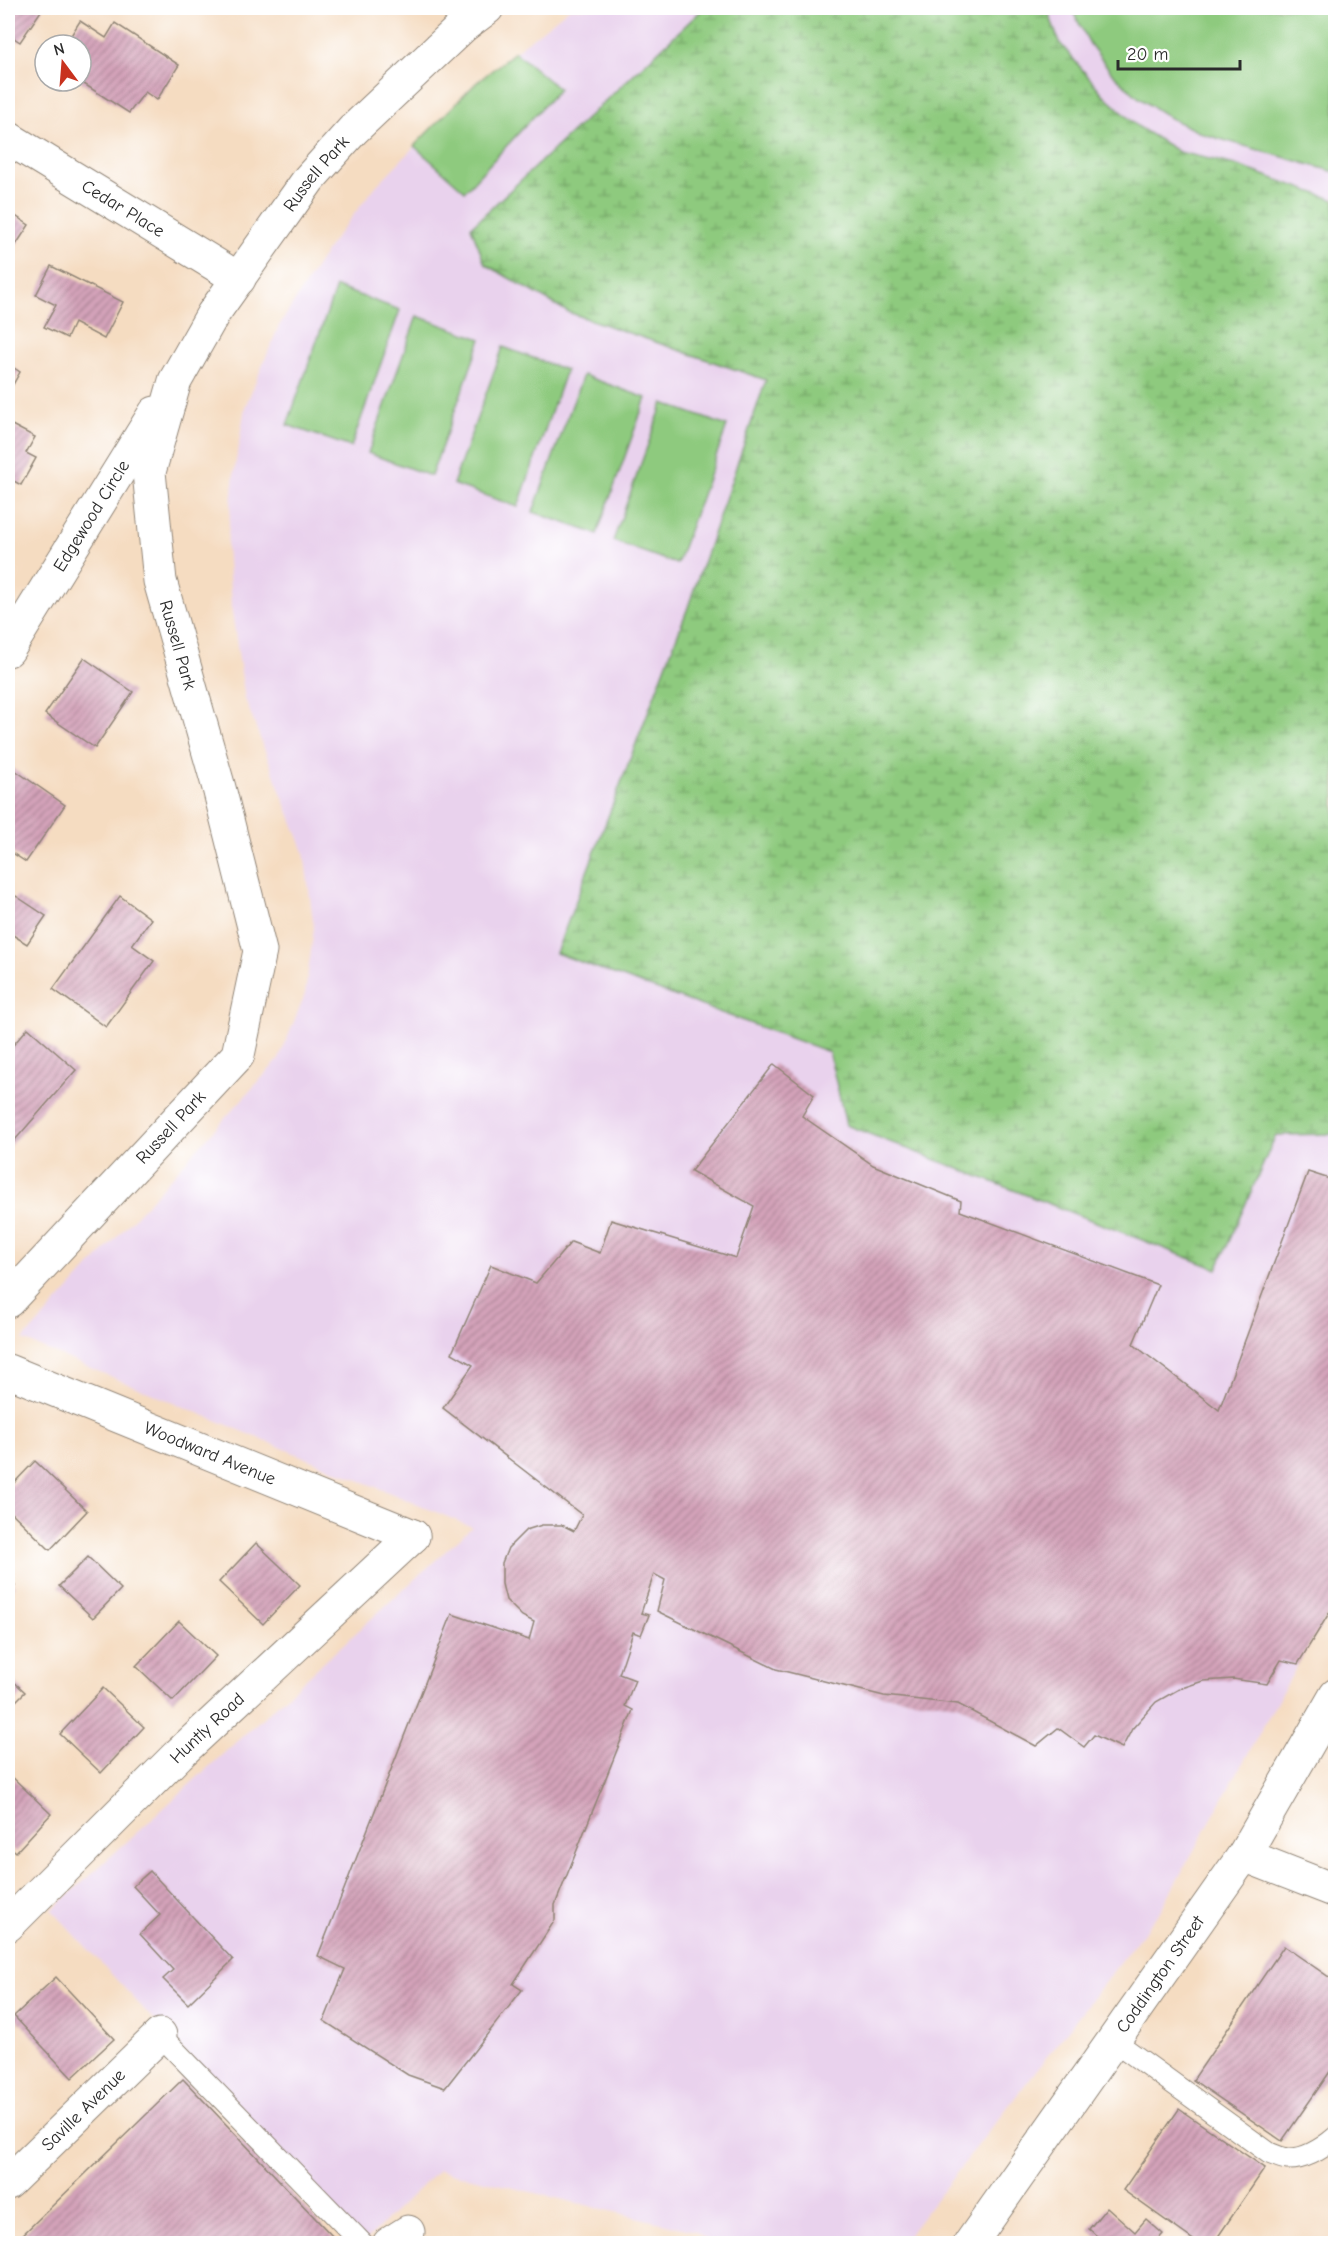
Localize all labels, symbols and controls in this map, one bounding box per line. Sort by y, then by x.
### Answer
north arrow [33,33,93,93]
scale bar [1118,33,1240,71]
text: N [52,39,67,60]
text: 20 m [1127,44,1168,65]
street label: Russell Park [279,131,354,216]
street label: Cedar Place [78,176,168,242]
street label: Edgewood Circle [49,456,134,576]
street label: Russell Park [155,598,200,693]
street label: Russell Park [132,1086,210,1168]
street label: Woodward Avenue [141,1418,279,1490]
street label: Huntly Road [166,1689,249,1768]
street label: Coddington Street [1112,1911,1209,2037]
street label: Saville Avenue [37,2065,130,2156]

